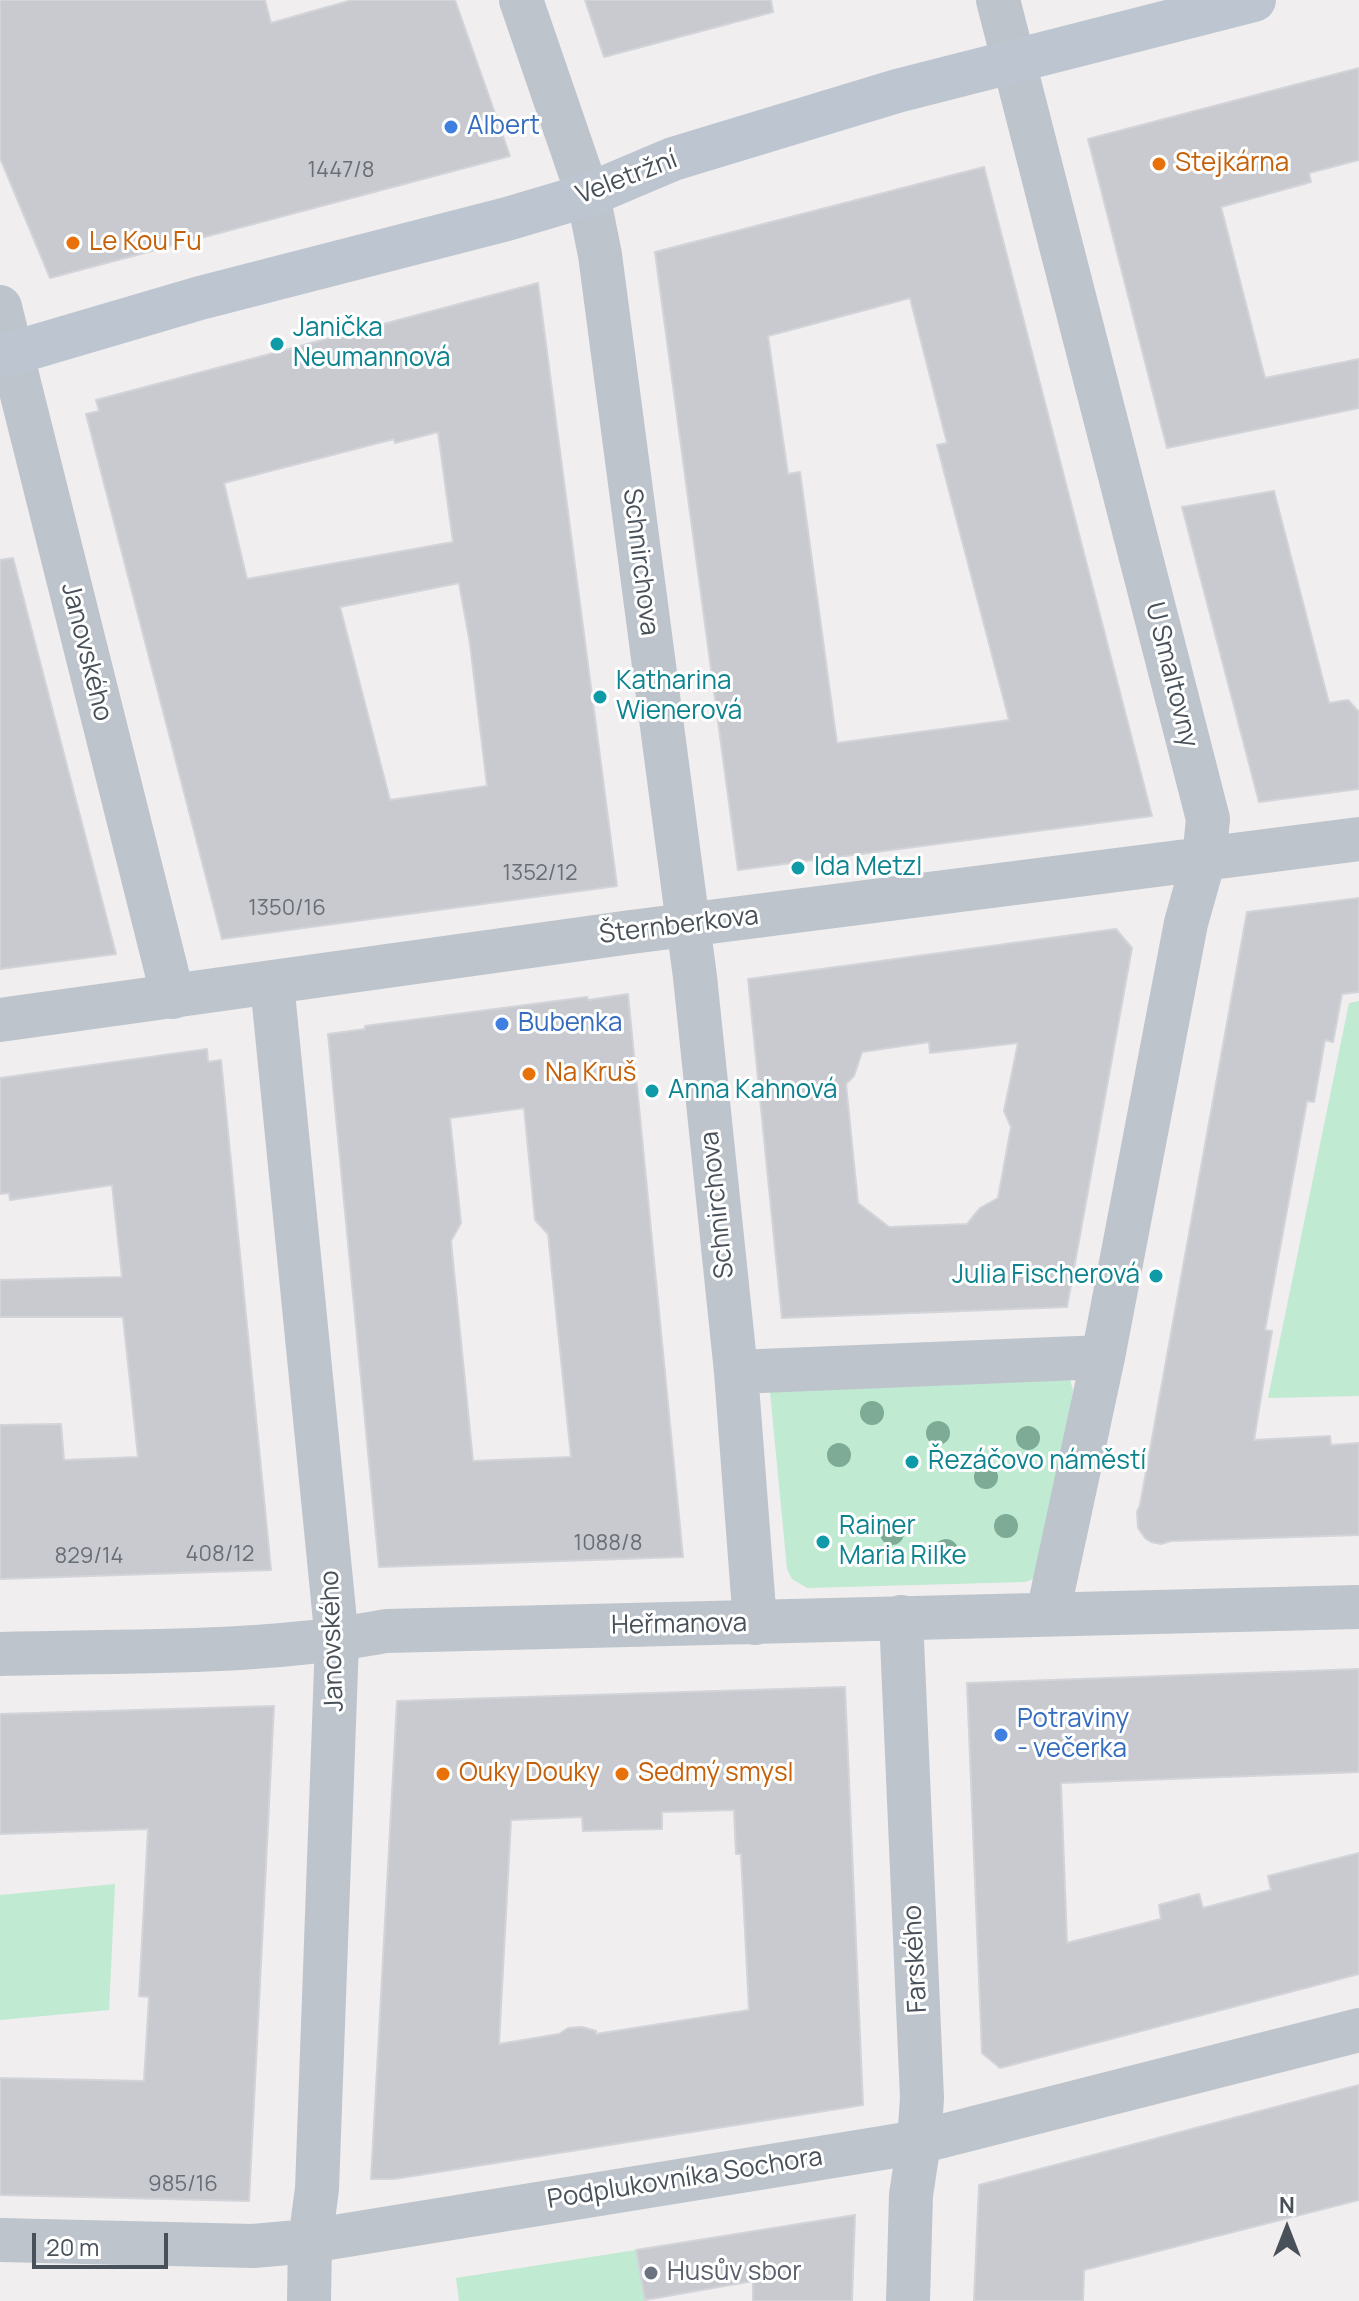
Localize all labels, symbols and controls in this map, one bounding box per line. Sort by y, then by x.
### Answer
place label: Albert [467,111,540,143]
marker: Albert [442,118,460,136]
street label: Veletržní [572,145,682,211]
place label: Stejkárna [1175,148,1289,180]
marker: Stejkárna [1150,155,1168,173]
house number: 1447/8 [307,158,375,184]
place label: Le Kou Fu [89,227,202,259]
marker: Le Kou Fu [64,234,82,252]
place label: Janička Neumannová [293,313,450,374]
marker: Janička Neumannová [268,335,286,353]
street label: Schnirchova [615,487,665,637]
street label: Janovského [54,580,118,724]
street label: U Smaltovny [1138,599,1204,751]
place label: Katharina Wienerová [616,666,742,728]
marker: Katharina Wienerová [591,688,609,706]
place label: Ida Metzl [814,852,922,884]
marker: Ida Metzl [789,859,807,877]
house number: 1352/12 [502,861,578,887]
house number: 1350/16 [248,896,326,922]
street label: Šternberkova [598,901,760,951]
place label: Bubenka [518,1008,622,1040]
marker: Bubenka [493,1015,511,1033]
place label: Na Kruš [545,1058,636,1090]
marker: Na Kruš [520,1065,538,1083]
place label: Anna Kahnová [668,1075,837,1107]
marker: Anna Kahnová [643,1082,661,1100]
street label: Schnirchova [695,1130,741,1280]
place label: Julia Fischerová [952,1260,1140,1292]
marker: Julia Fischerová [1147,1267,1165,1285]
place label: Řezáčovo náměstí [928,1446,1146,1478]
marker: Řezáčovo náměstí [903,1453,921,1471]
place label: Rainer Maria Rilke [839,1511,967,1572]
house number: 1088/8 [574,1531,642,1557]
marker: Rainer Maria Rilke [814,1533,832,1551]
house number: 408/12 [186,1542,254,1568]
house number: 829/14 [54,1544,124,1570]
street label: Janovského [315,1570,351,1712]
street label: Heřmanova [611,1608,747,1642]
place label: Potraviny - večerka [1017,1704,1129,1766]
marker: Potraviny - večerka [992,1726,1010,1744]
place label: Ouky Douky [459,1758,600,1790]
place label: Sedmý smysl [638,1758,794,1790]
marker: Ouky Douky [434,1765,452,1783]
marker: Sedmý smysl [613,1765,631,1783]
street label: Farského [898,1904,934,2014]
street label: Podplukovníka Sochora [545,2142,825,2216]
house number: 985/16 [148,2172,218,2198]
north arrow [1247,2189,1327,2269]
text: N [1279,2190,1295,2220]
scale bar [36,2217,172,2267]
text: 20 m [46,2230,99,2263]
place label: Husův sbor [667,2257,802,2289]
marker: Husův sbor [642,2264,660,2282]

